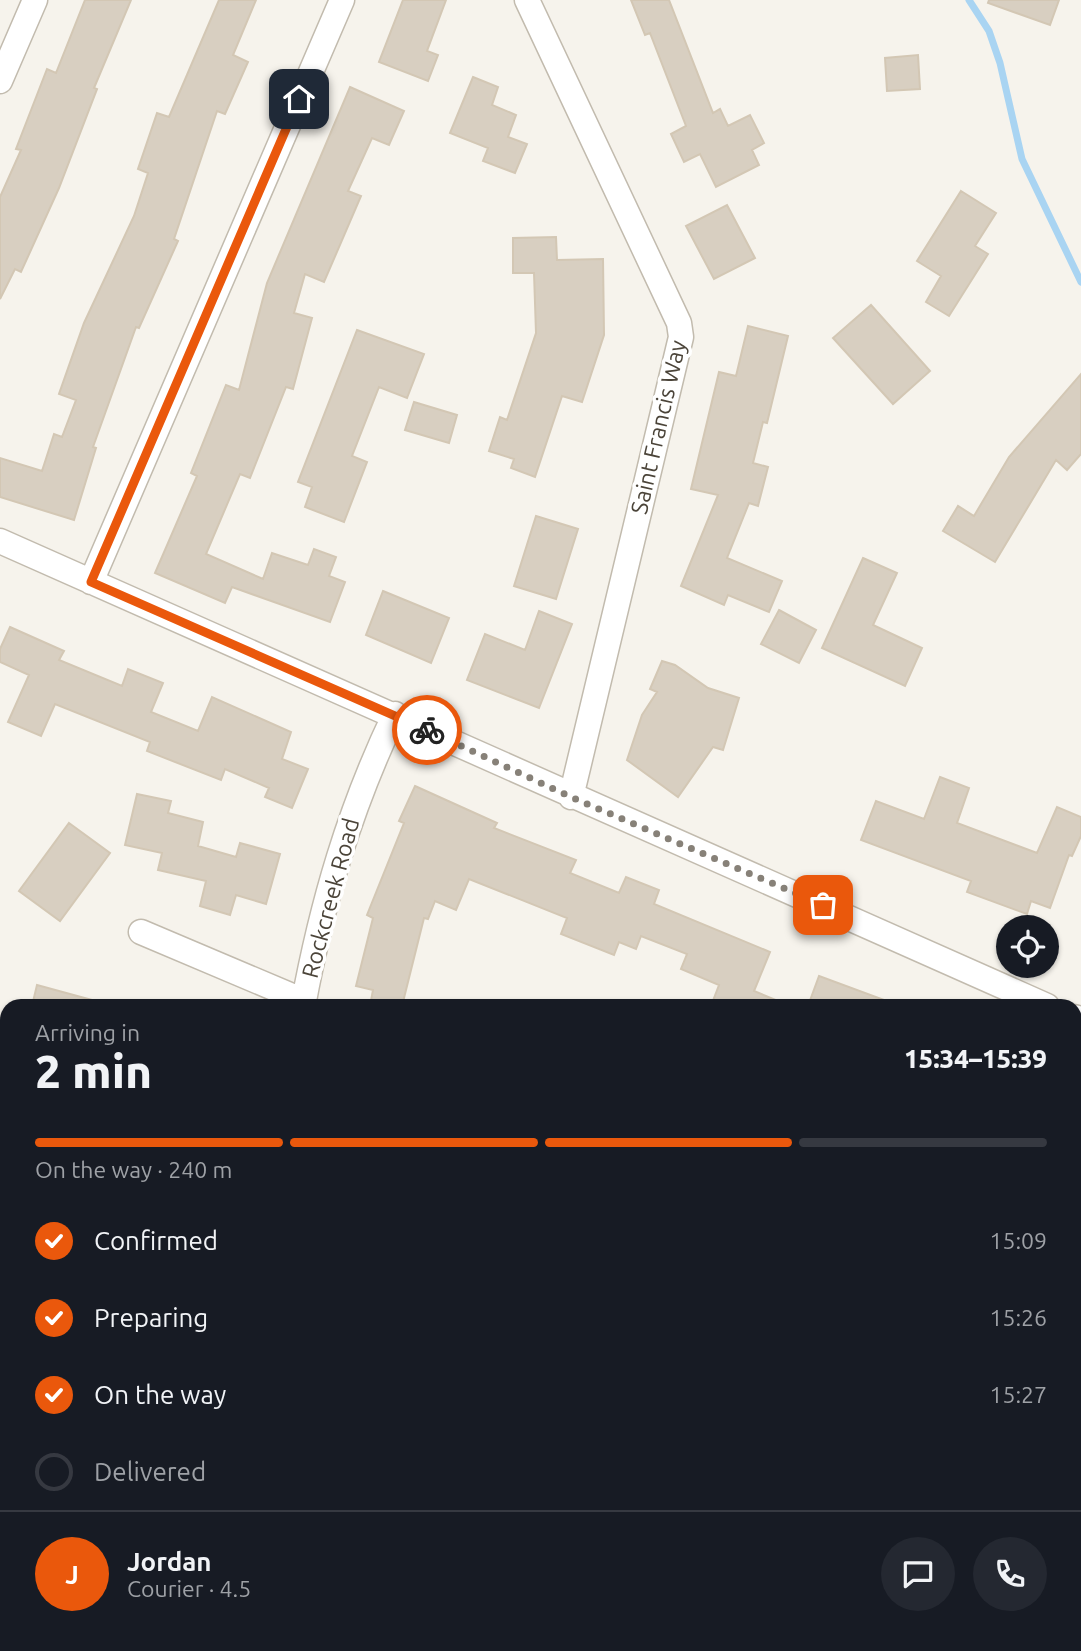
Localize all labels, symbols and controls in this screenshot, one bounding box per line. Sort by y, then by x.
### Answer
pin [269,69,329,129]
icon: home [280,80,318,118]
street label: Saint Francis Way [626,338,690,516]
courier [392,695,462,765]
icon: bike [408,711,446,749]
street label: Rockcreek Road [297,815,363,981]
pin [793,875,853,935]
icon: bag [804,886,842,924]
map controls [996,915,1059,978]
button: locate [996,915,1059,978]
text: Arriving in [35,1020,140,1045]
text: 15:34–15:39 [904,1044,1047,1073]
text: 2 min [35,1045,152,1097]
text: On the way · 240 m [35,1157,232,1182]
icon: check [35,1222,73,1260]
text: Confirmed [94,1226,218,1255]
text: 15:09 [989,1228,1047,1253]
icon: check [35,1299,73,1337]
text: Preparing [94,1303,208,1332]
text: 15:26 [989,1305,1047,1330]
icon: check [35,1376,73,1414]
text: On the way [94,1380,226,1409]
text: 15:27 [989,1382,1047,1407]
text: Delivered [94,1457,206,1486]
button: chat [881,1537,955,1611]
button: phone [973,1537,1047,1611]
text: Jordan [127,1547,212,1576]
text: J [65,1560,79,1589]
text: Courier · 4.5 [127,1576,251,1601]

